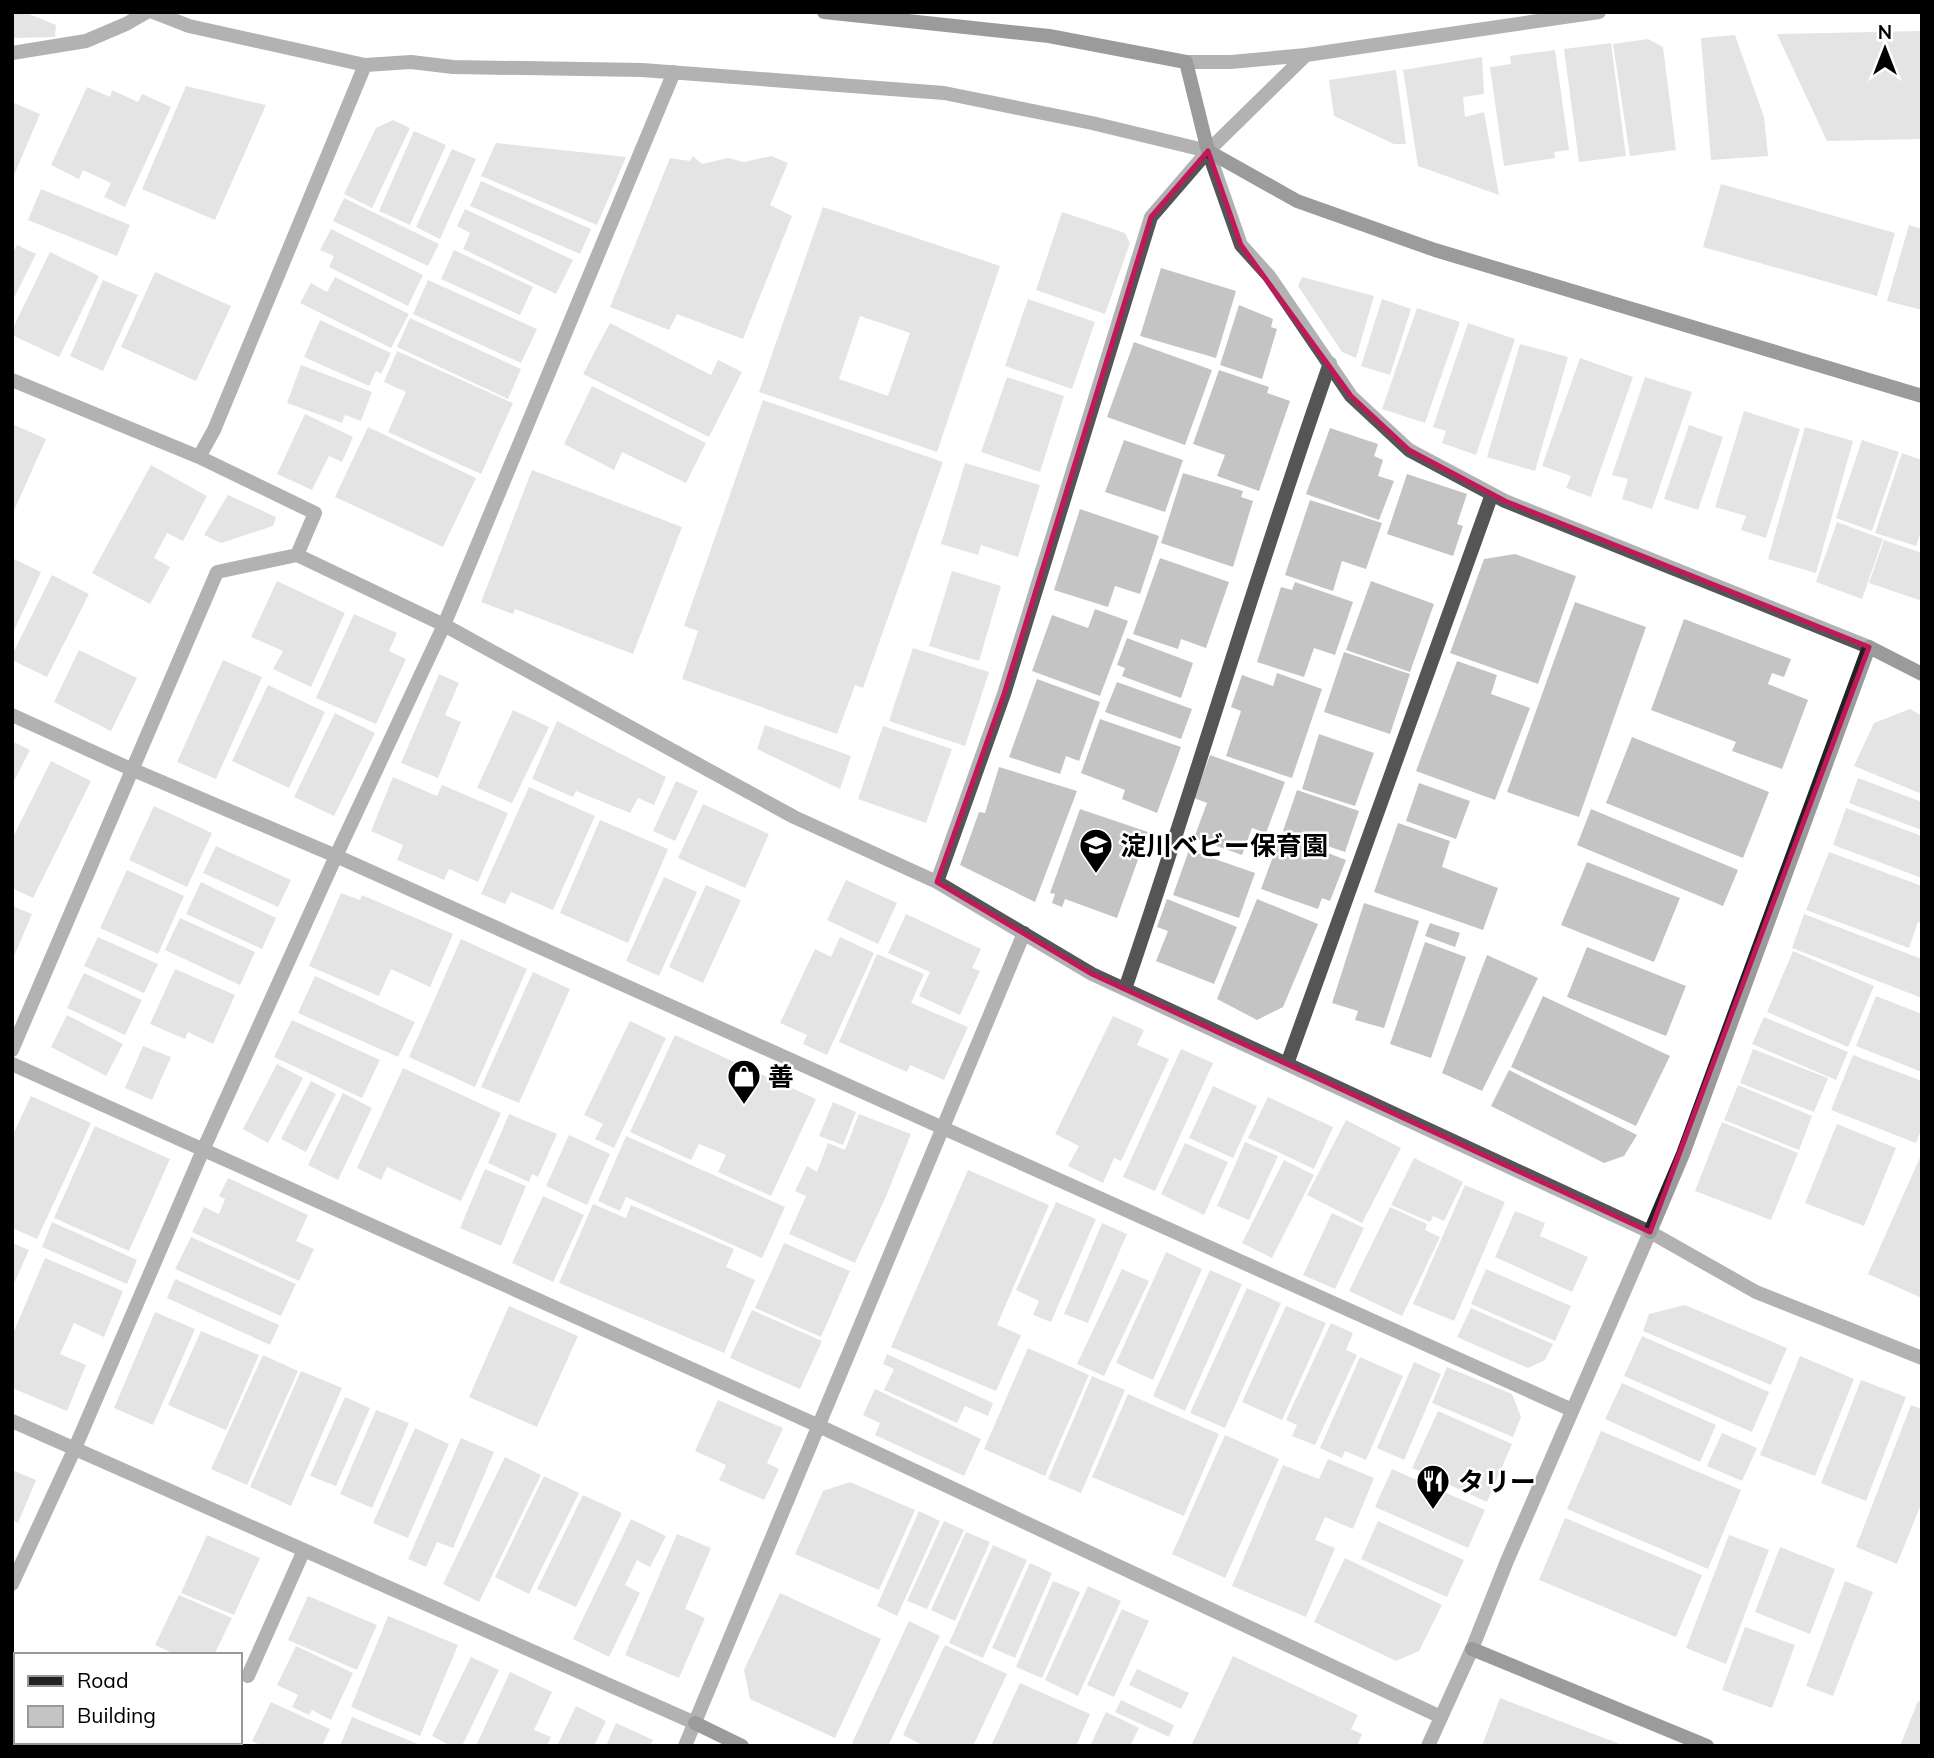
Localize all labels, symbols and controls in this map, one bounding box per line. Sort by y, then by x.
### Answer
north arrow [1850,14,1920,84]
text: N [1878,20,1892,44]
school or university icon: 淀川ベビー保育園 [1077,826,1115,875]
place label: 淀川ベビー保育園 [1120,829,1328,862]
shop icon: 善 [725,1057,763,1106]
place label: 善 [768,1060,794,1093]
restaurant icon: タリー [1414,1462,1452,1511]
place label: タリー [1458,1465,1536,1498]
legend [14,1653,242,1744]
text: Road [77,1667,128,1693]
text: Building [77,1702,156,1728]

